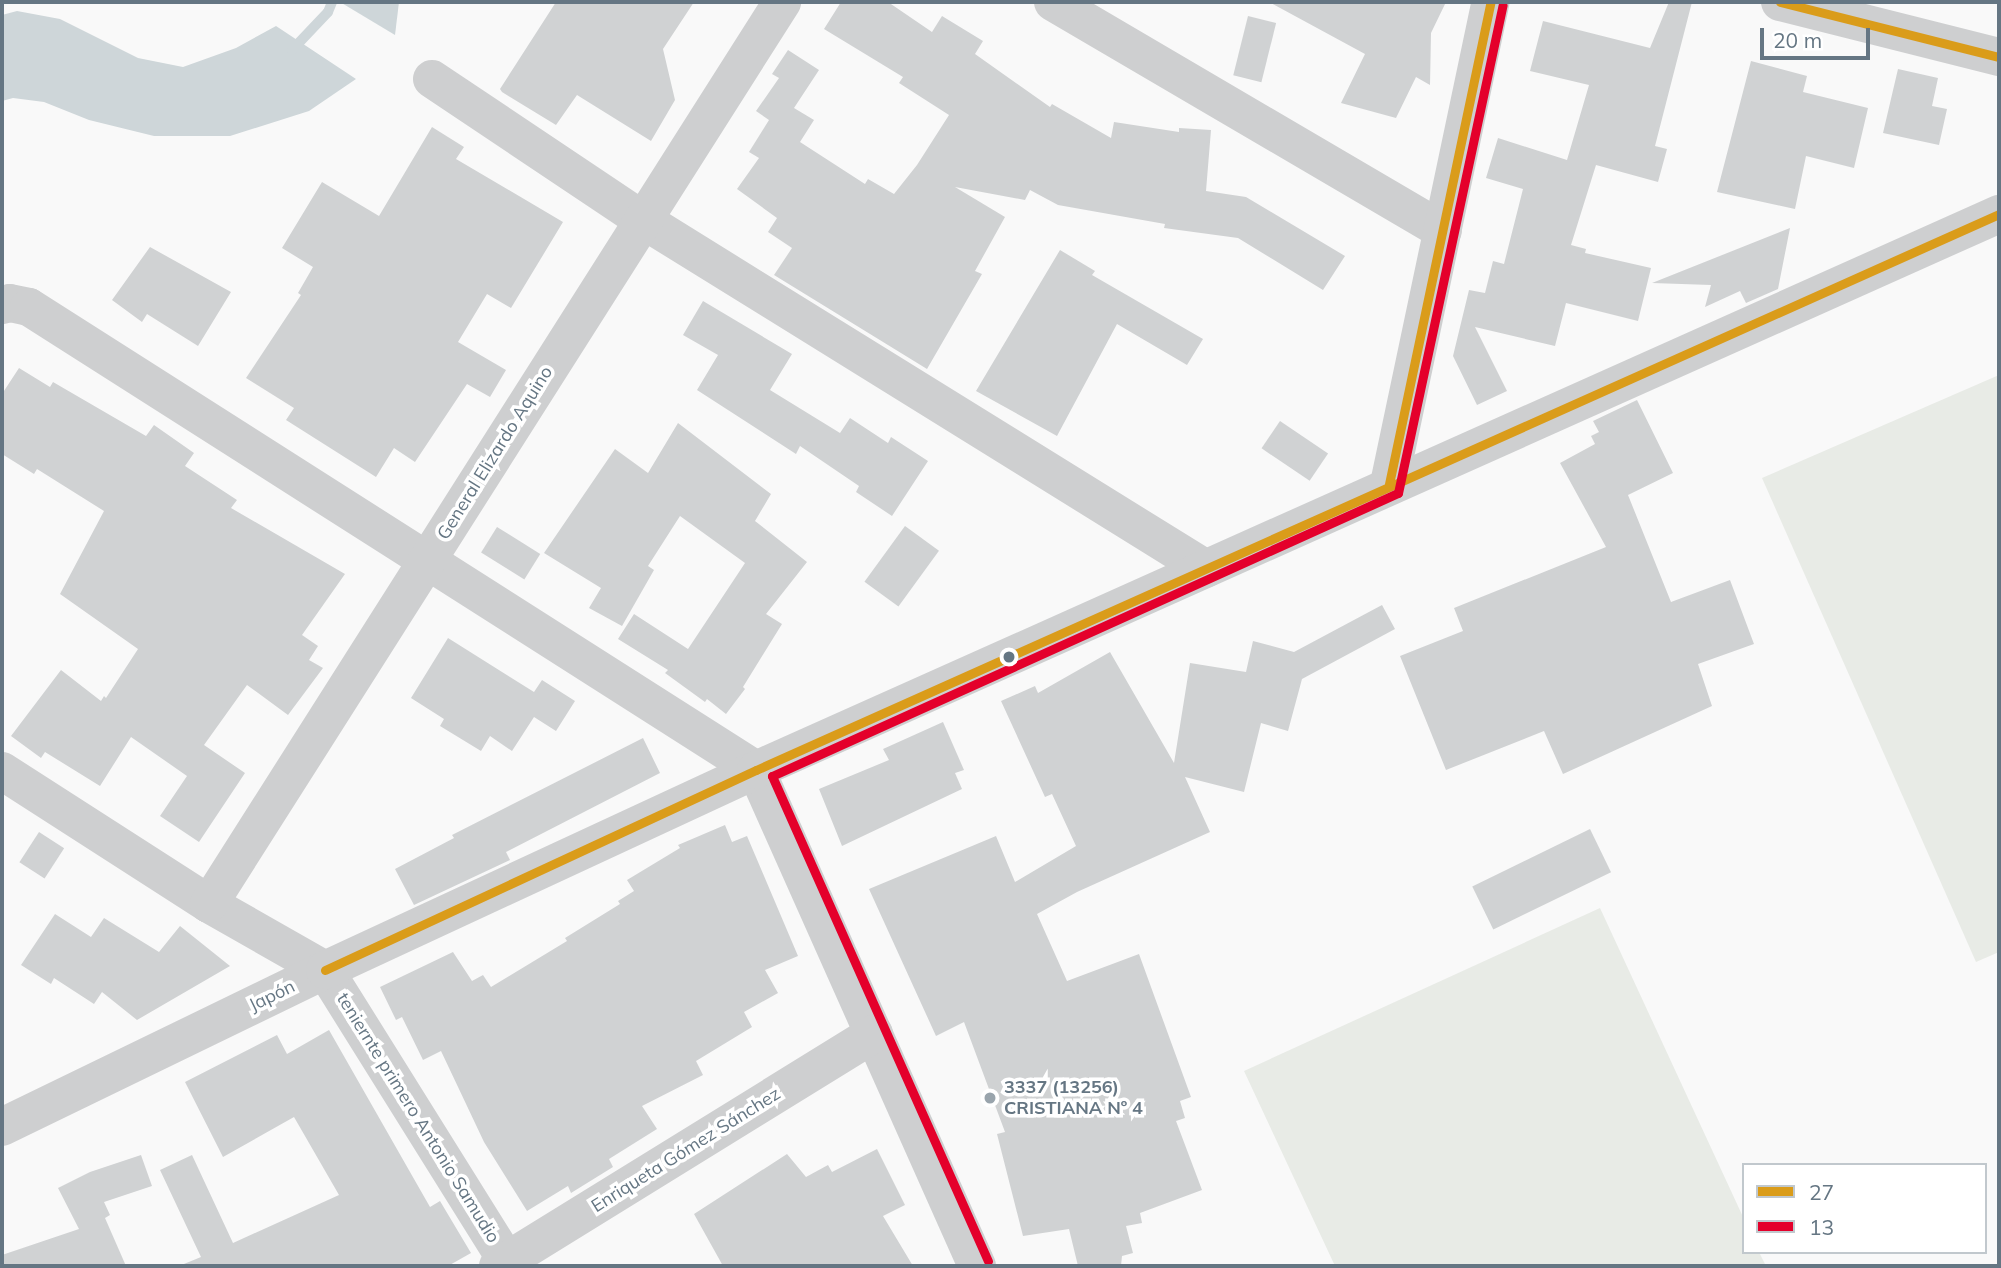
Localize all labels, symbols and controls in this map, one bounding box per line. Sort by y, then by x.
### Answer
scale bar [1763,14,1873,58]
text: 20 m [1773,27,1822,53]
street label: General Elizardo Aquino [433,362,557,544]
unlabelled marker [1002,650,1016,664]
street label: Japón [246,976,298,1016]
street label: teniernte primero Antonio Samudio [332,989,504,1247]
place label: 3337 (13256) CRISTIANA Nº 4 [1004,1077,1143,1120]
street label: Enriqueta Gómez Sánchez [587,1083,785,1217]
marker: 3337 (13256) CRISTIANA Nº 4 [982,1090,998,1106]
legend [1742,1163,1987,1254]
text: 27 [1809,1179,1834,1205]
text: 13 [1809,1214,1834,1240]

